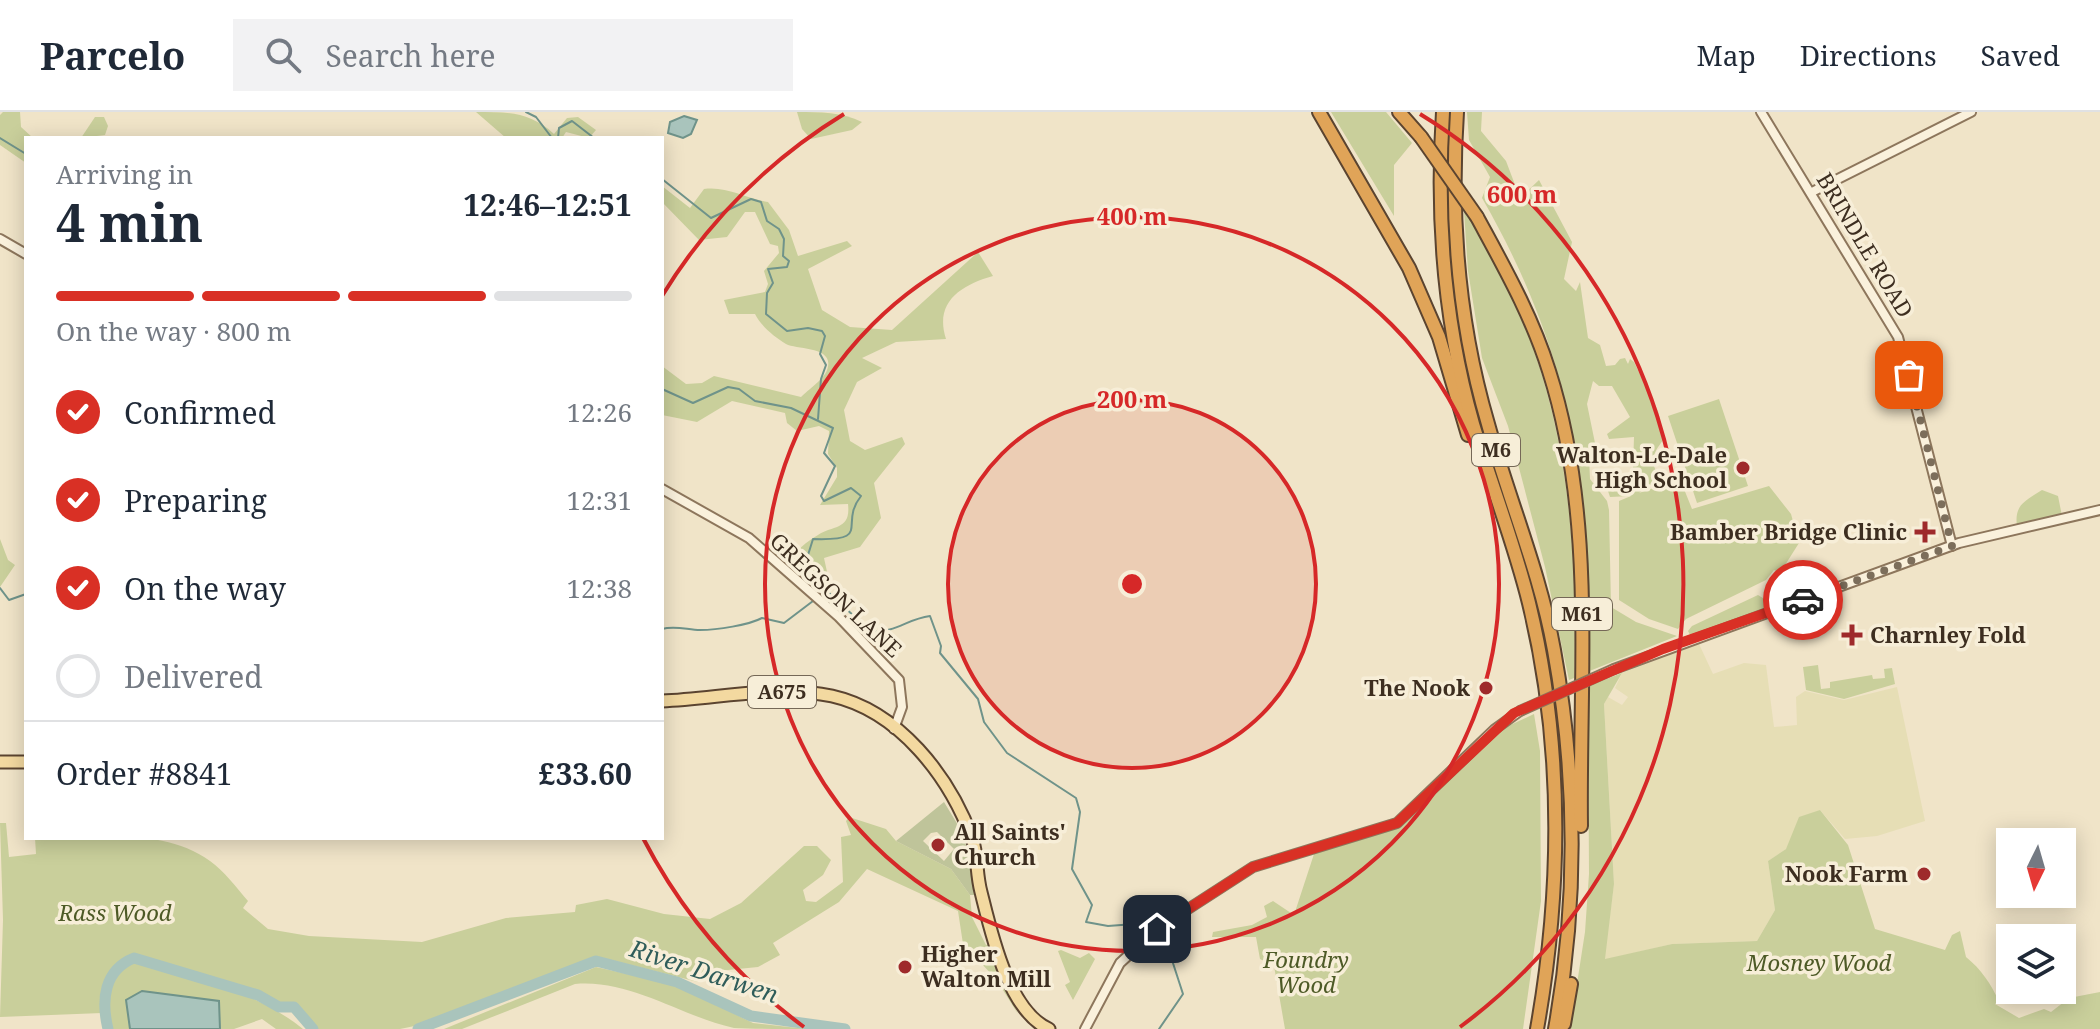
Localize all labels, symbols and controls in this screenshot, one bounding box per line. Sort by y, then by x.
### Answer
search box [233,19,793,91]
text: Parcelo [40,29,185,81]
icon: search [261,33,305,77]
text: Search here [325,35,496,76]
text: Map [1696,36,1756,74]
text: Directions [1800,36,1937,74]
text: Saved [1981,36,2060,74]
text: Arriving in [56,156,193,192]
street label: BRINDLE ROAD [1811,166,1921,323]
text: 600 m [1487,177,1558,210]
text: 12:46–12:51 [463,184,632,225]
text: 4 min [56,186,203,257]
text: 400 m [1097,199,1168,232]
text: On the way · 800 m [56,313,291,349]
pin [1875,341,1943,409]
icon: bag [1887,353,1931,397]
text: 200 m [1097,382,1168,415]
icon: check [56,390,100,434]
text: Confirmed [124,392,276,433]
text: 12:26 [566,394,632,430]
road number: M6 [1472,434,1520,466]
place label: Walton-Le-Dale High School [1556,439,1727,494]
marker: Walton-Le-Dale High School [1734,459,1752,477]
icon: check [56,478,100,522]
text: Preparing [124,480,267,521]
text: 12:31 [566,482,632,518]
place label: Bamber Bridge Clinic [1670,516,1907,546]
marker: Bamber Bridge Clinic [1914,521,1936,543]
street label: GREGSON LANE [764,525,909,663]
courier [1763,560,1843,640]
icon: check [56,566,100,610]
text: On the way [124,568,286,609]
text: 12:38 [566,570,632,606]
centre of rings [1118,570,1146,598]
icon: car [1781,578,1825,622]
road number: M61 [1552,598,1612,630]
place label: Charnley Fold [1870,619,2026,649]
marker: Charnley Fold [1841,624,1863,646]
text: Delivered [124,656,263,697]
place label: The Nook [1364,672,1470,702]
road number: A675 [748,676,816,708]
marker: The Nook [1477,679,1495,697]
text: Order #8841 [56,753,233,794]
text: £33.60 [539,753,632,794]
place label: All Saints' Church [954,816,1066,871]
north arrow [1996,828,2076,908]
map controls [1996,828,2076,1004]
marker: All Saints' Church [929,836,947,854]
place label: Nook Farm [1785,858,1908,888]
marker: Nook Farm [1915,865,1933,883]
pin [1123,895,1191,963]
park label: Rass Wood [57,897,172,927]
icon: home [1135,907,1179,951]
button: layers [1996,924,2076,1004]
water label: River Darwen [625,931,783,1010]
place label: Higher Walton Mill [921,938,1051,993]
park label: Foundry Wood [1262,944,1349,999]
park label: Mosney Wood [1746,947,1892,977]
marker: Higher Walton Mill [896,958,914,976]

